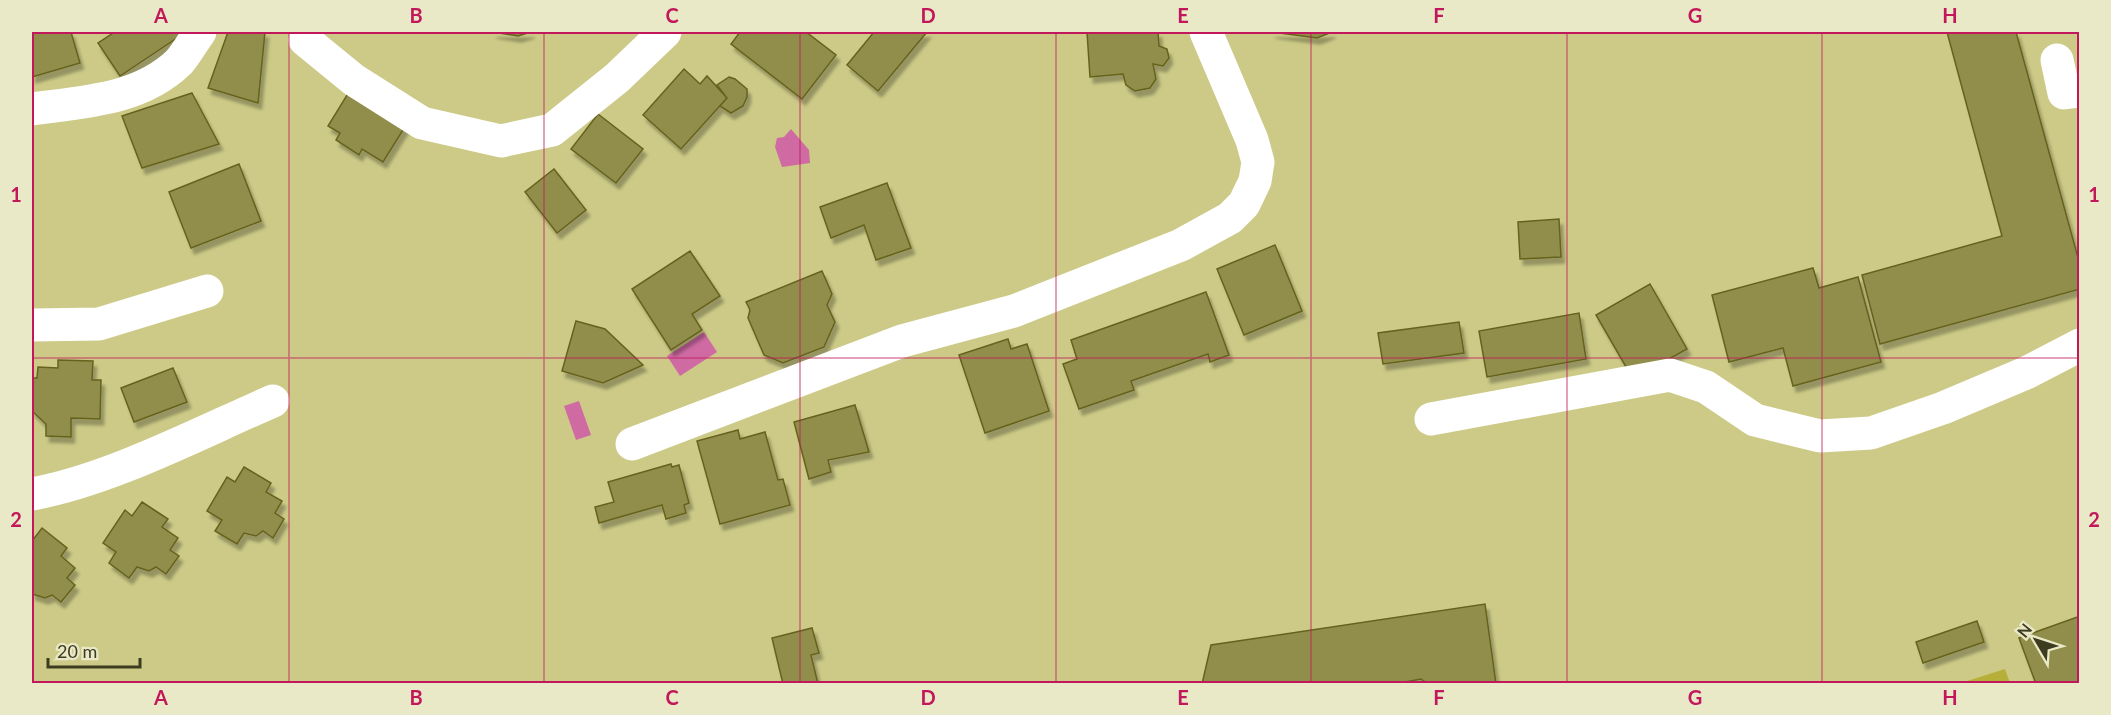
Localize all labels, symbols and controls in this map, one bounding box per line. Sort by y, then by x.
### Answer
text: A [153,3,168,27]
text: B [409,3,423,27]
text: C [665,3,679,27]
text: D [920,3,936,27]
text: E [1177,3,1189,27]
text: F [1433,3,1445,27]
text: G [1688,3,1702,27]
text: H [1942,3,1958,27]
text: 1 [10,182,22,206]
text: 1 [2088,182,2100,206]
text: 2 [10,507,22,531]
text: 2 [2088,507,2100,531]
north arrow [2006,610,2066,670]
text: N [2013,619,2035,641]
scale bar [48,631,140,669]
text: 20 m [57,640,97,662]
text: A [153,685,168,709]
text: B [409,685,423,709]
text: C [665,685,679,709]
text: D [920,685,936,709]
text: E [1177,685,1189,709]
text: F [1433,685,1445,709]
text: G [1688,685,1702,709]
text: H [1942,685,1958,709]

